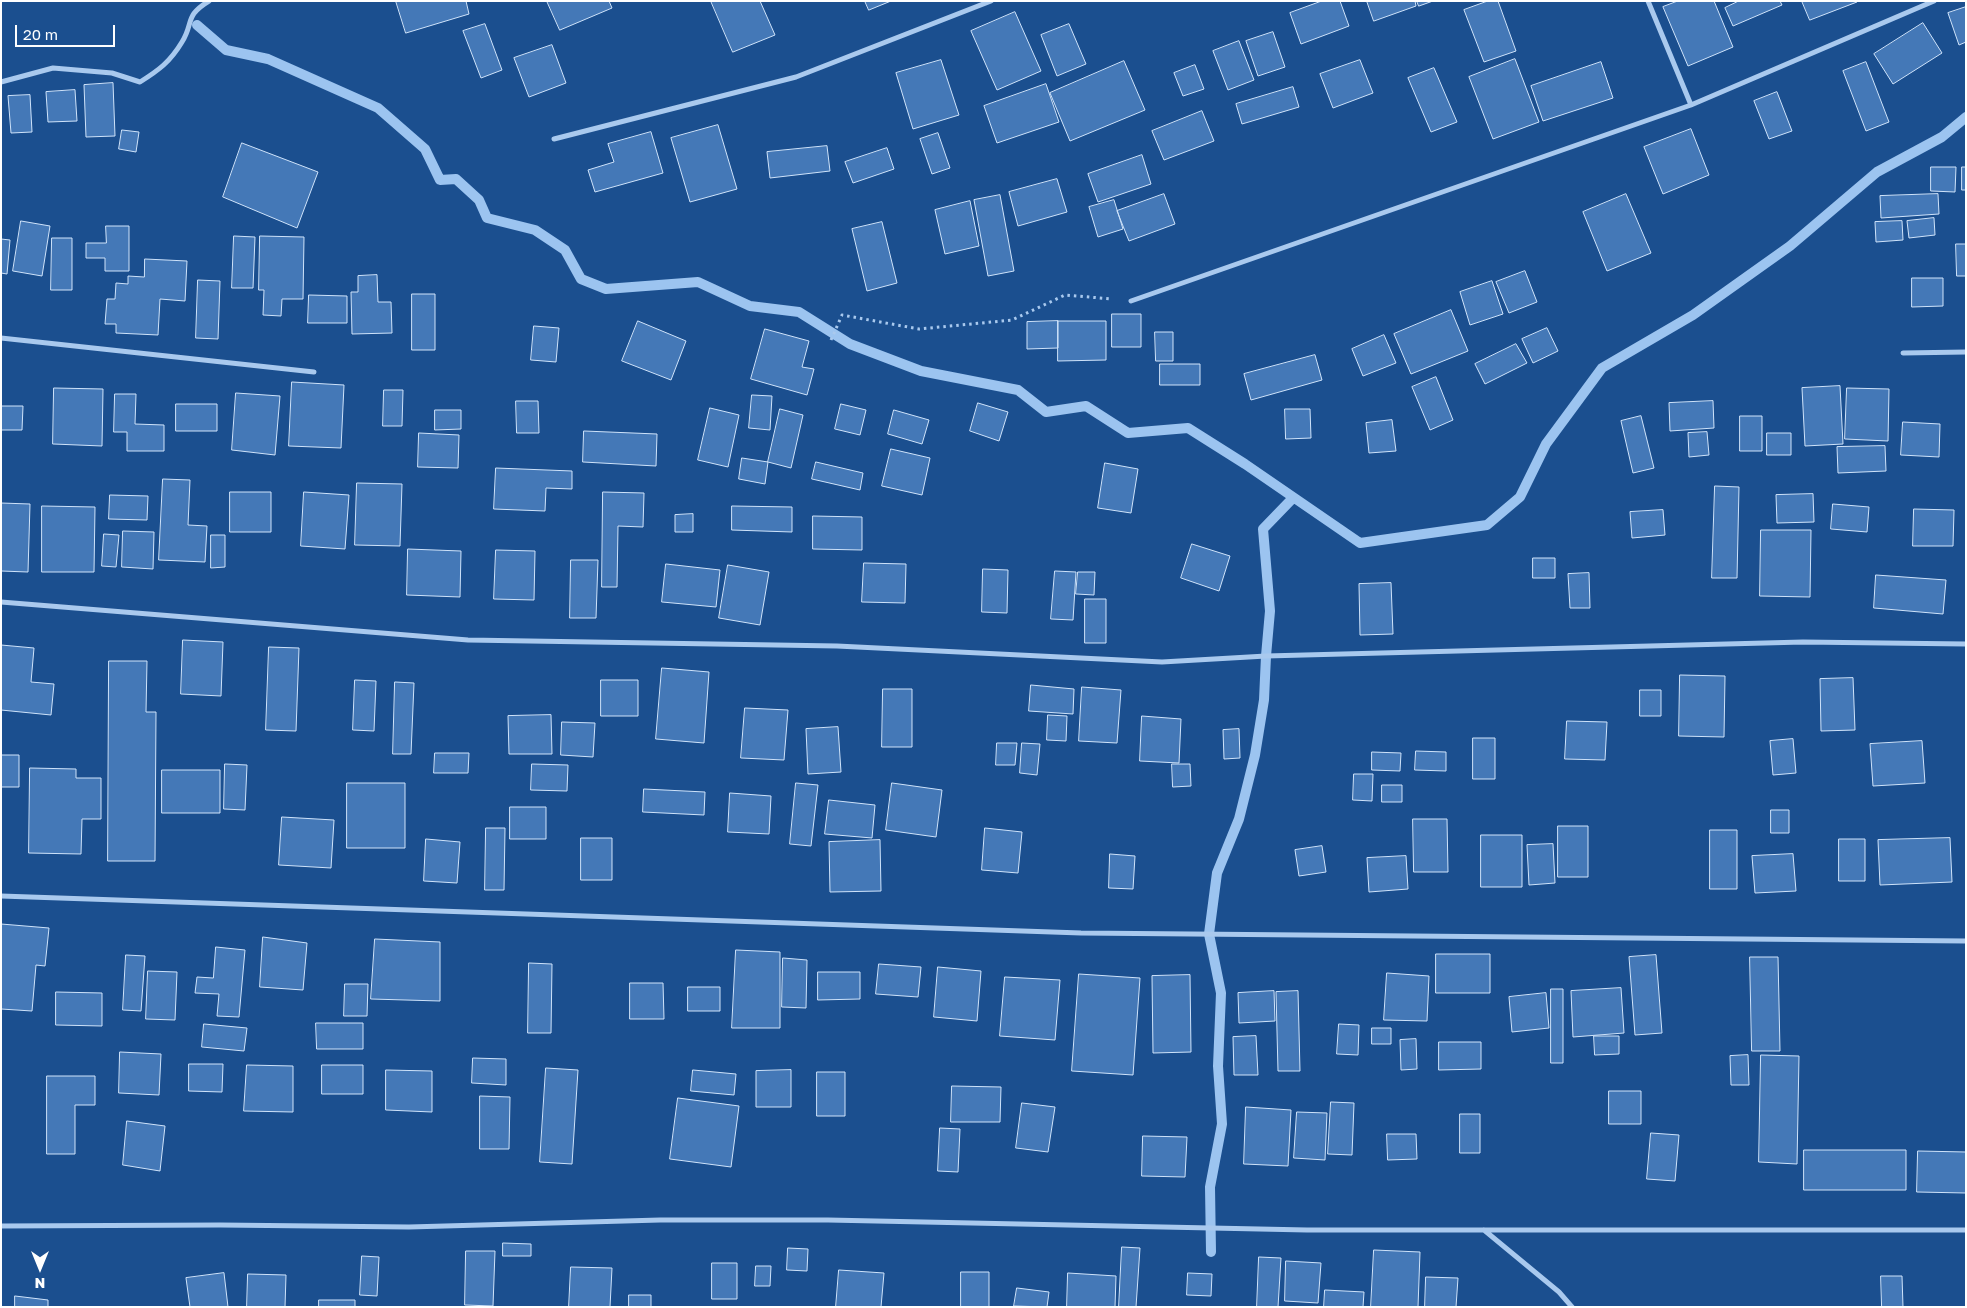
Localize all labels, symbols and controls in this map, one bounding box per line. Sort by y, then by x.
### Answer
scale bar [18,15,118,47]
text: 20 m [23,25,58,43]
north arrow [15,1243,65,1293]
text: N [35,1275,45,1292]

